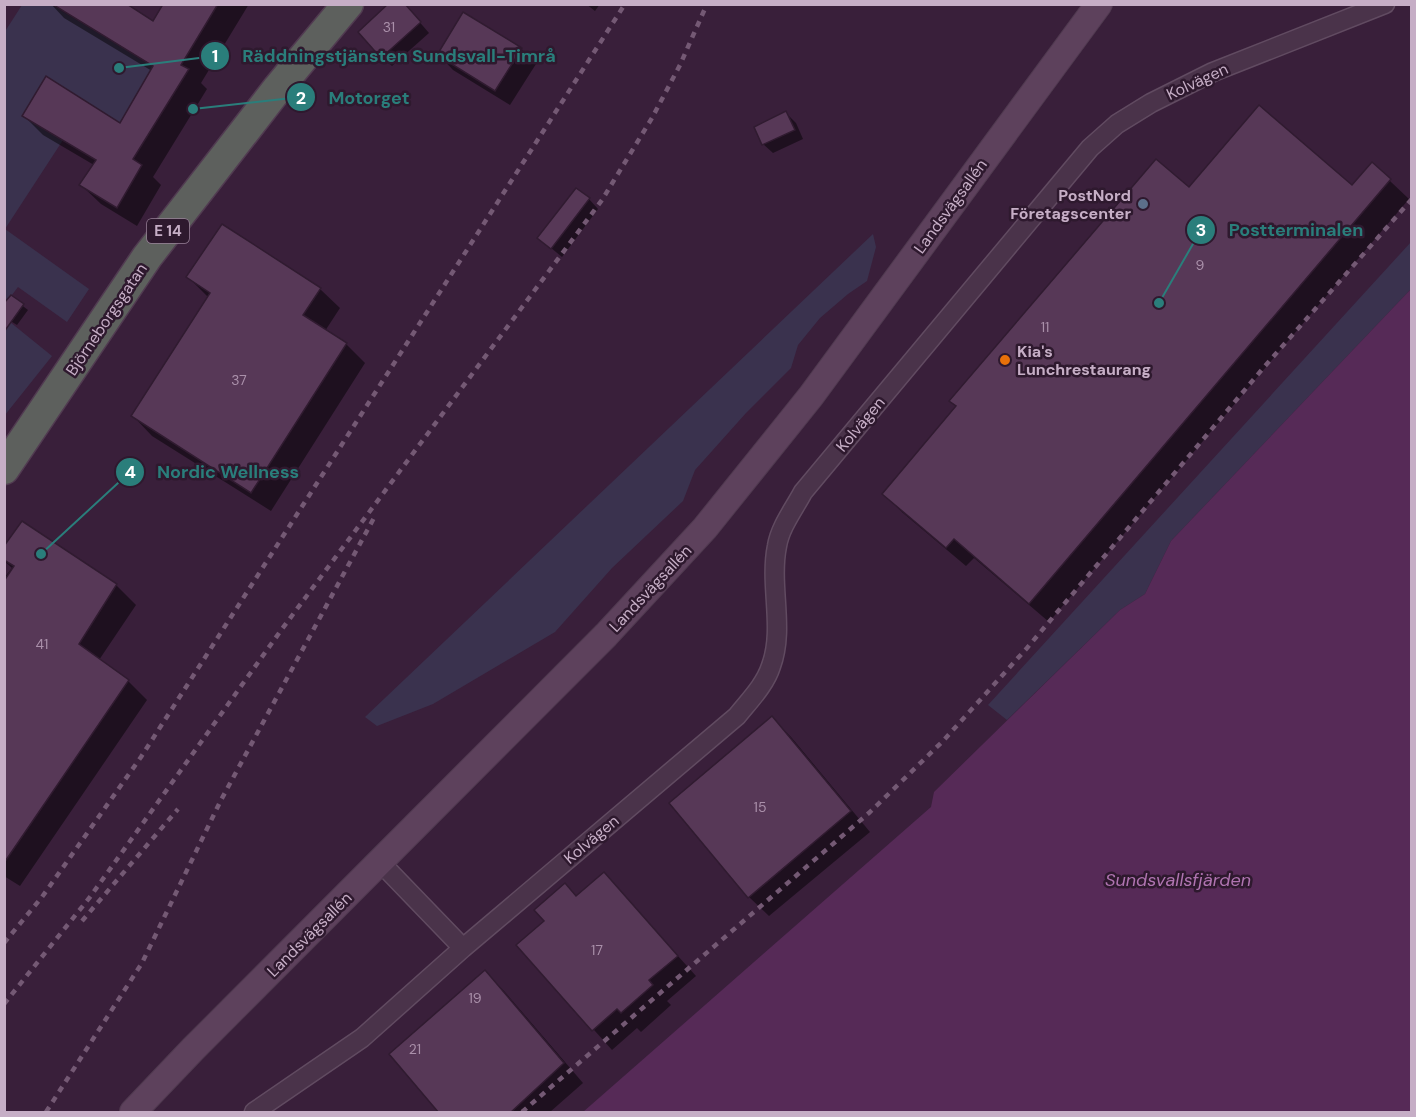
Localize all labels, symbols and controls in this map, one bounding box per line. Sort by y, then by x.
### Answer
house number: 31 [383,18,395,36]
callout: Räddningstjänsten Sundsvall-Timrå [200,38,567,74]
text: 1 [212,44,218,68]
text: Räddningstjänsten Sundsvall-Timrå [242,44,556,68]
street label: Kolvägen [1163,58,1231,105]
callout: Motorget [286,79,422,115]
text: 2 [296,86,306,110]
text: Motorget [328,86,410,110]
street label: Landsvägsallén [909,155,992,258]
place label: PostNord Företagscenter [1010,185,1131,224]
marker: PostNord Företagscenter [1136,197,1150,211]
callout: Postterminalen [1186,212,1375,248]
text: 3 [1196,218,1206,242]
text: Postterminalen [1229,218,1363,242]
road number: E 14 [147,219,189,243]
house number: 9 [1196,256,1205,274]
street label: Björneborgsgatan [61,259,152,379]
house number: 11 [1041,318,1049,336]
place label: Kia's Lunchrestaurang [1017,341,1151,380]
marker: Kia's Lunchrestaurang [998,353,1012,367]
house number: 37 [231,371,247,389]
street label: Kolvägen [831,392,889,456]
callout: Nordic Wellness [115,454,311,490]
text: 4 [124,460,136,484]
text: Nordic Wellness [157,460,299,484]
street label: Landsvägsallén [605,540,696,636]
house number: 41 [36,635,48,653]
house number: 15 [754,798,766,816]
street label: Kolvägen [559,810,623,868]
water label: Sundsvallsfjärden [1105,868,1251,892]
street label: Landsvägsallén [262,887,356,981]
house number: 17 [591,941,603,959]
house number: 19 [468,989,482,1007]
house number: 21 [409,1040,421,1058]

